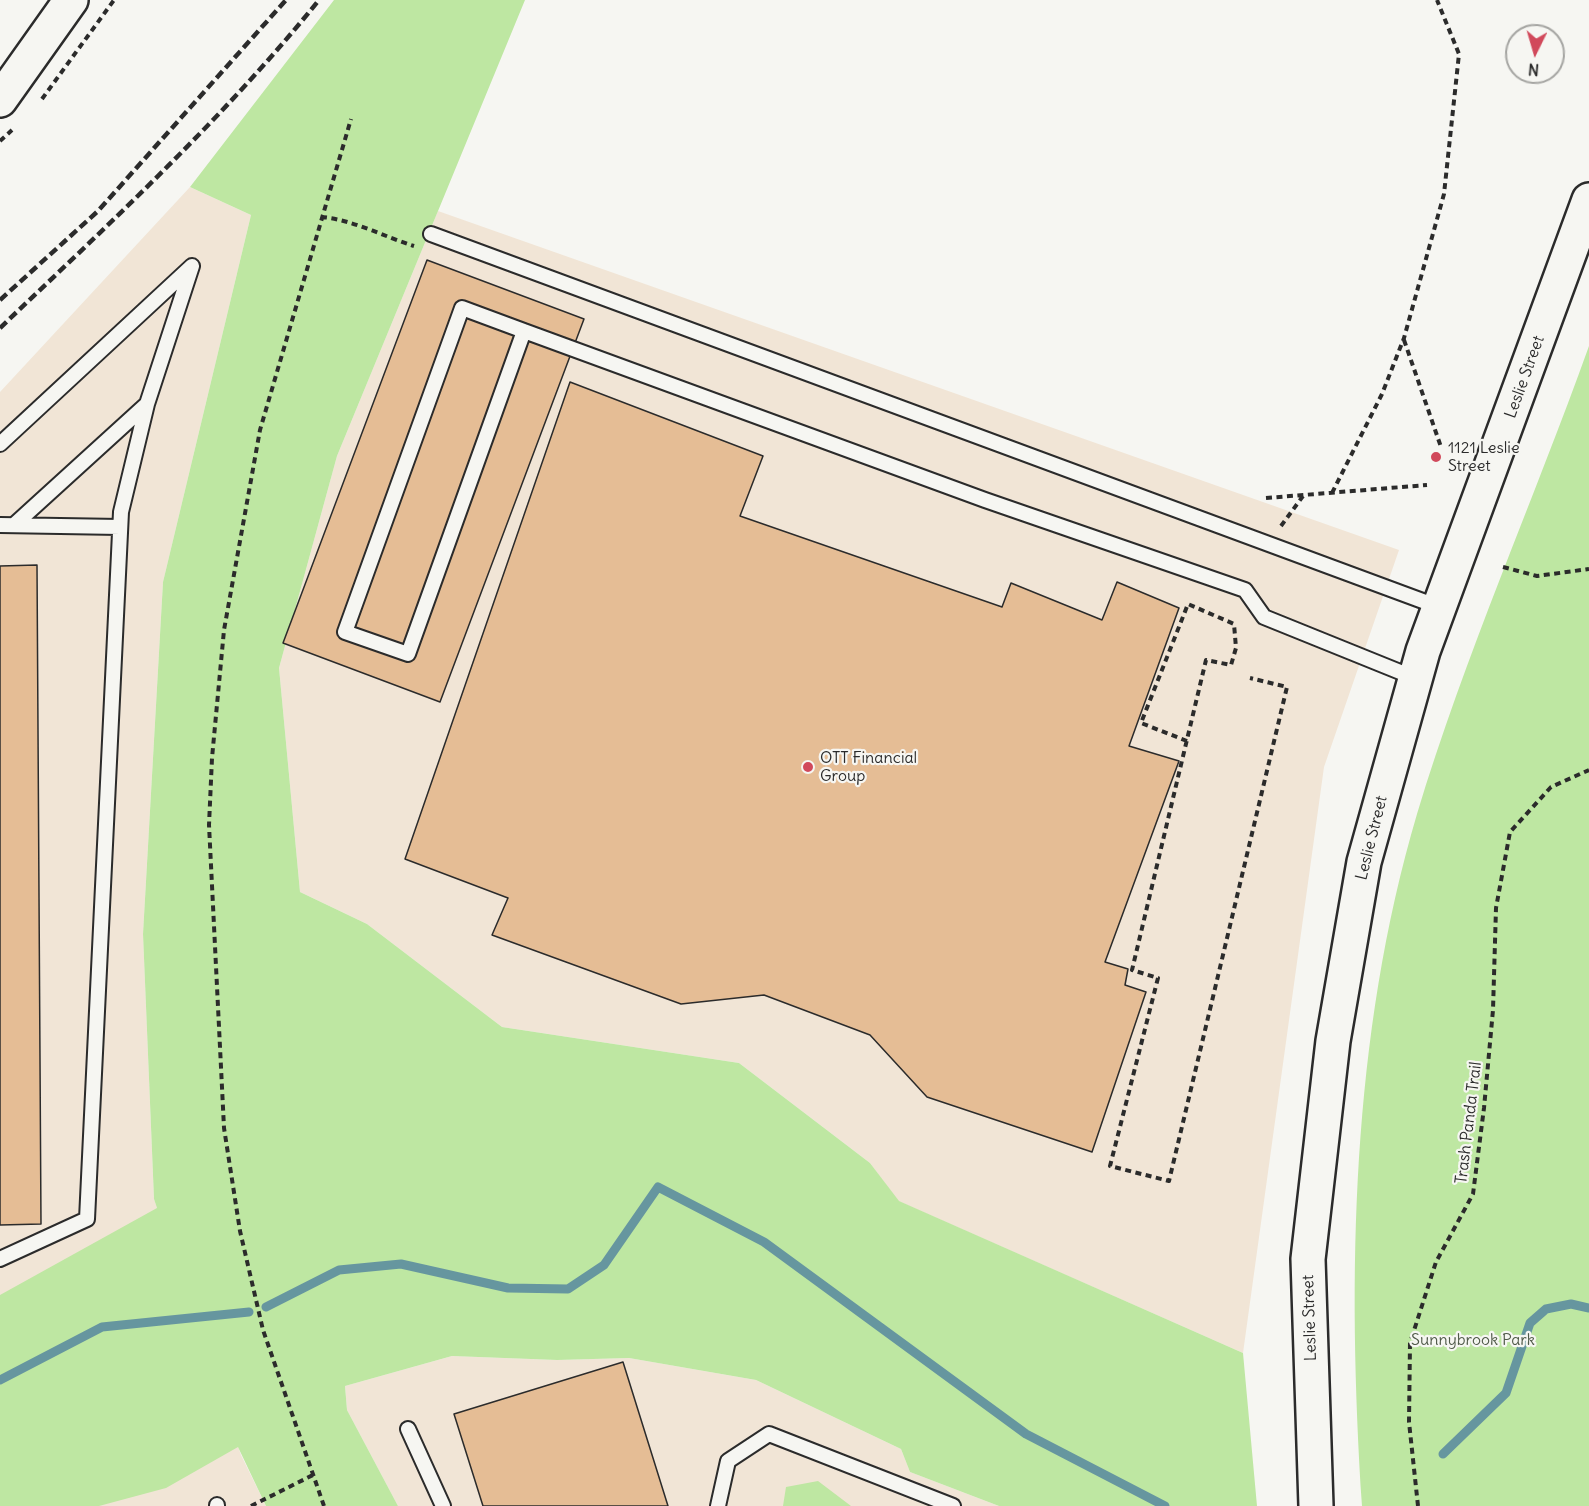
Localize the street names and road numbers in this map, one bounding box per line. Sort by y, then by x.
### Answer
street label: Leslie Street [1501,333,1549,421]
street label: Leslie Street [1352,794,1392,882]
street label: Trash Panda Trail [1452,1061,1486,1185]
street label: Leslie Street [1299,1274,1321,1362]

